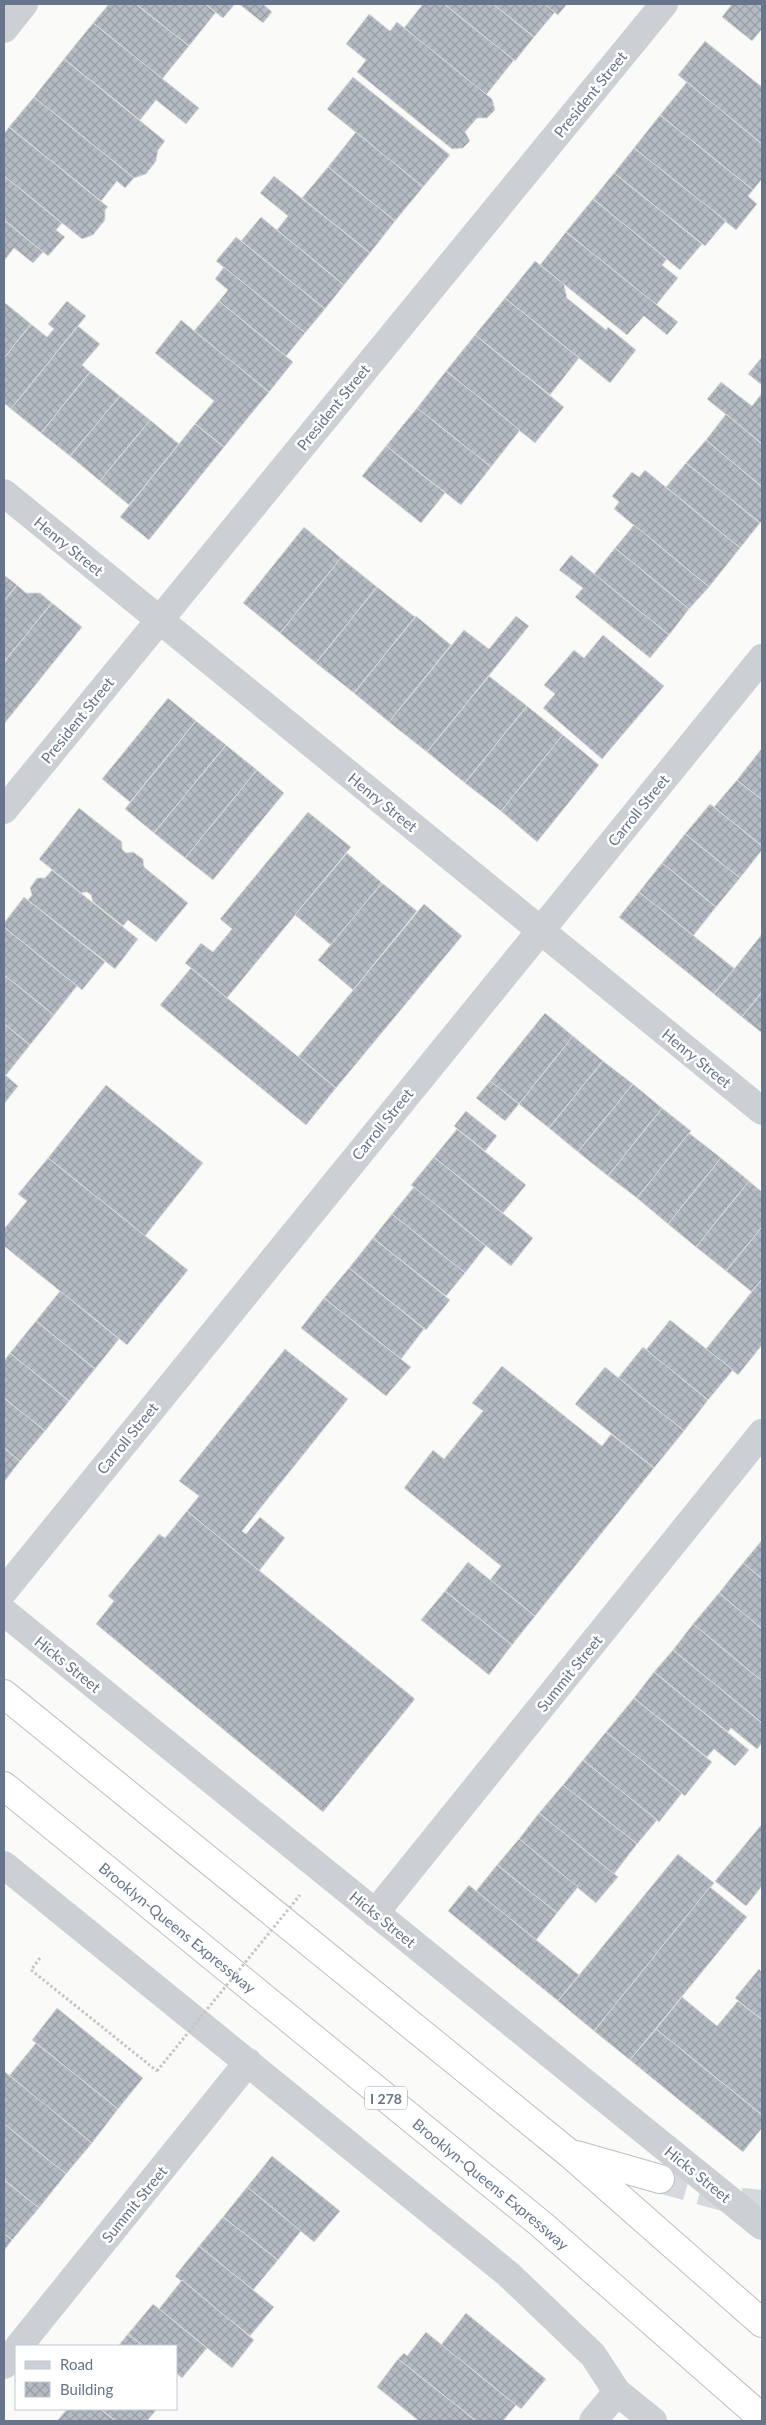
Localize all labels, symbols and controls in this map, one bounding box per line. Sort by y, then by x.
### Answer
street label: President Street [550,47,631,141]
street label: President Street [293,360,374,454]
street label: Henry Street [31,513,108,580]
street label: President Street [37,673,118,767]
street label: Henry Street [345,769,422,836]
street label: Carroll Street [604,770,673,849]
street label: Henry Street [659,1025,736,1092]
street label: Carroll Street [348,1084,417,1163]
street label: Carroll Street [93,1398,162,1477]
street label: Summit Street [533,1631,606,1715]
street label: Hicks Street [31,1632,105,1696]
street label: Brooklyn-Queens Expressway [96,1858,260,1997]
street label: Hicks Street [346,1887,420,1951]
road number: I 278 [365,2086,407,2110]
street label: Brooklyn-Queens Expressway [409,2114,573,2254]
street label: Hicks Street [661,2142,735,2206]
street label: Summit Street [98,2162,171,2246]
legend [15,2345,178,2410]
text: Road [60,2355,93,2373]
text: Building [60,2380,113,2398]

